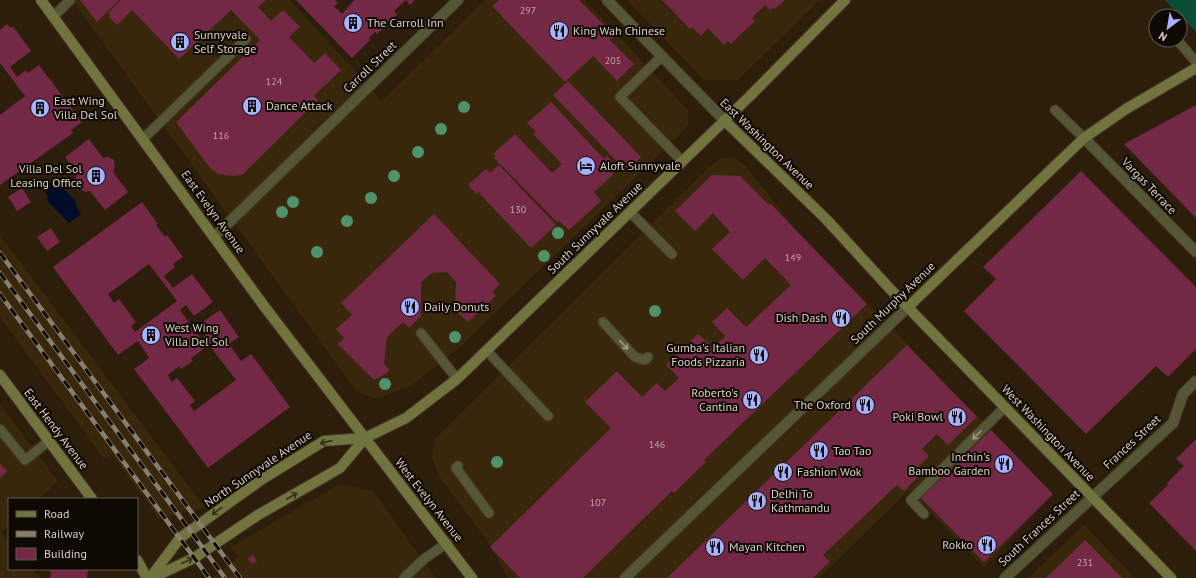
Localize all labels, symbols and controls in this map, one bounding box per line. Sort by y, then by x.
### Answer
house number: 297 [520,4,536,17]
north arrow [1148,8,1188,48]
building icon: The Carroll Inn [342,12,364,34]
place label: The Carroll Inn [367,15,444,30]
restaurant icon: King Wah Chinese [548,20,570,42]
place label: King Wah Chinese [573,23,665,38]
place label: Sunnyvale Self Storage [194,27,256,56]
text: N [1156,29,1170,44]
building icon: Sunnyvale Self Storage [169,31,191,53]
street label: Carroll Street [340,38,399,96]
house number: 205 [605,54,621,67]
house number: 124 [266,75,283,88]
place label: East Wing Villa Del Sol [53,93,118,122]
building icon: Dance Attack [241,95,263,117]
street label: East Washington Avenue [717,95,817,192]
building icon: East Wing Villa Del Sol [29,97,51,119]
place label: Dance Attack [266,98,333,113]
house number: 116 [213,129,229,142]
street label: Vargas Terrace [1118,153,1180,217]
hotel icon: Aloft Sunnyvale [575,155,597,177]
place label: Aloft Sunnyvale [600,158,681,173]
place label: Villa Del Sol Leasing Office [10,161,82,190]
building icon: Villa Del Sol Leasing Office [85,165,107,187]
street label: East Evelyn Avenue [178,167,249,256]
street label: South Sunnyvale Avenue [544,178,645,277]
house number: 130 [510,203,527,216]
house number: 149 [785,251,801,264]
street label: South Murphy Avenue [847,258,938,347]
restaurant icon: Daily Donuts [399,296,421,318]
place label: Daily Donuts [424,299,489,314]
restaurant icon: Dish Dash [830,307,852,329]
place label: Dish Dash [776,310,827,325]
place label: West Wing Villa Del Sol [164,320,229,349]
building icon: West Wing Villa Del Sol [140,324,162,346]
one-way arrow [619,340,629,350]
place label: Gumba's Italian Foods Pizzaria [666,340,745,369]
restaurant icon: Gumba's Italian Foods Pizzaria [748,344,770,366]
street label: West Washington Avenue [998,381,1098,484]
street label: East Hendy Avenue [21,385,92,472]
place label: Roberto's Cantina [691,385,738,414]
restaurant icon: Roberto's Cantina [741,389,763,411]
restaurant icon: The Oxford [854,394,876,416]
place label: The Oxford [794,397,851,412]
restaurant icon: Poki Bowl [946,406,968,428]
place label: Poki Bowl [892,409,943,424]
street label: Frances Street [1100,411,1163,472]
street label: North Sunnyvale Avenue [201,427,314,510]
one-way arrow [972,430,982,440]
one-way arrow [320,438,333,446]
house number: 146 [649,438,665,451]
restaurant icon: Tao Tao [808,440,830,462]
place label: Tao Tao [833,443,871,458]
place label: Inchin's Bamboo Garden [908,449,990,478]
restaurant icon: Inchin's Bamboo Garden [993,453,1015,475]
street label: West Evelyn Avenue [392,455,467,544]
restaurant icon: Fashion Wok [772,461,794,483]
place label: Fashion Wok [797,464,862,479]
place label: Delhi To Kathmandu [771,486,830,515]
street label: South Frances Street [995,486,1083,569]
restaurant icon: Delhi To Kathmandu [746,490,768,512]
one-way arrow [286,491,298,499]
house number: 107 [590,496,606,509]
legend [8,498,138,570]
text: Road [44,506,69,521]
one-way arrow [212,507,223,515]
text: Railway [44,526,84,541]
restaurant icon: Rokko [976,534,998,556]
restaurant icon: Mayan Kitchen [704,536,726,558]
place label: Rokko [942,537,973,552]
place label: Mayan Kitchen [729,539,805,554]
text: Building [44,546,87,561]
house number: 231 [1077,556,1093,569]
one-way arrow [181,557,193,564]

